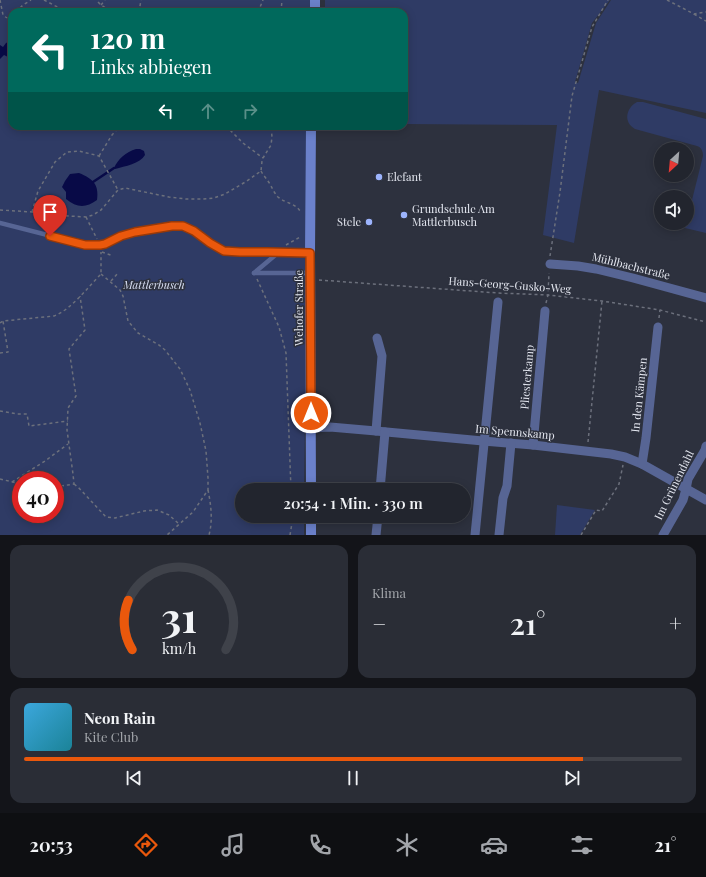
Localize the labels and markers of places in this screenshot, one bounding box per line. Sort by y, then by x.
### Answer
place label: Elefant [387,169,422,184]
marker: Elefant [374,172,384,182]
pin [33,195,67,236]
place label: Grundschule Am Mattlerbusch [412,201,495,229]
marker: Grundschule Am Mattlerbusch [399,210,409,220]
place label: Stele [337,214,361,229]
marker: Stele [364,217,374,227]

